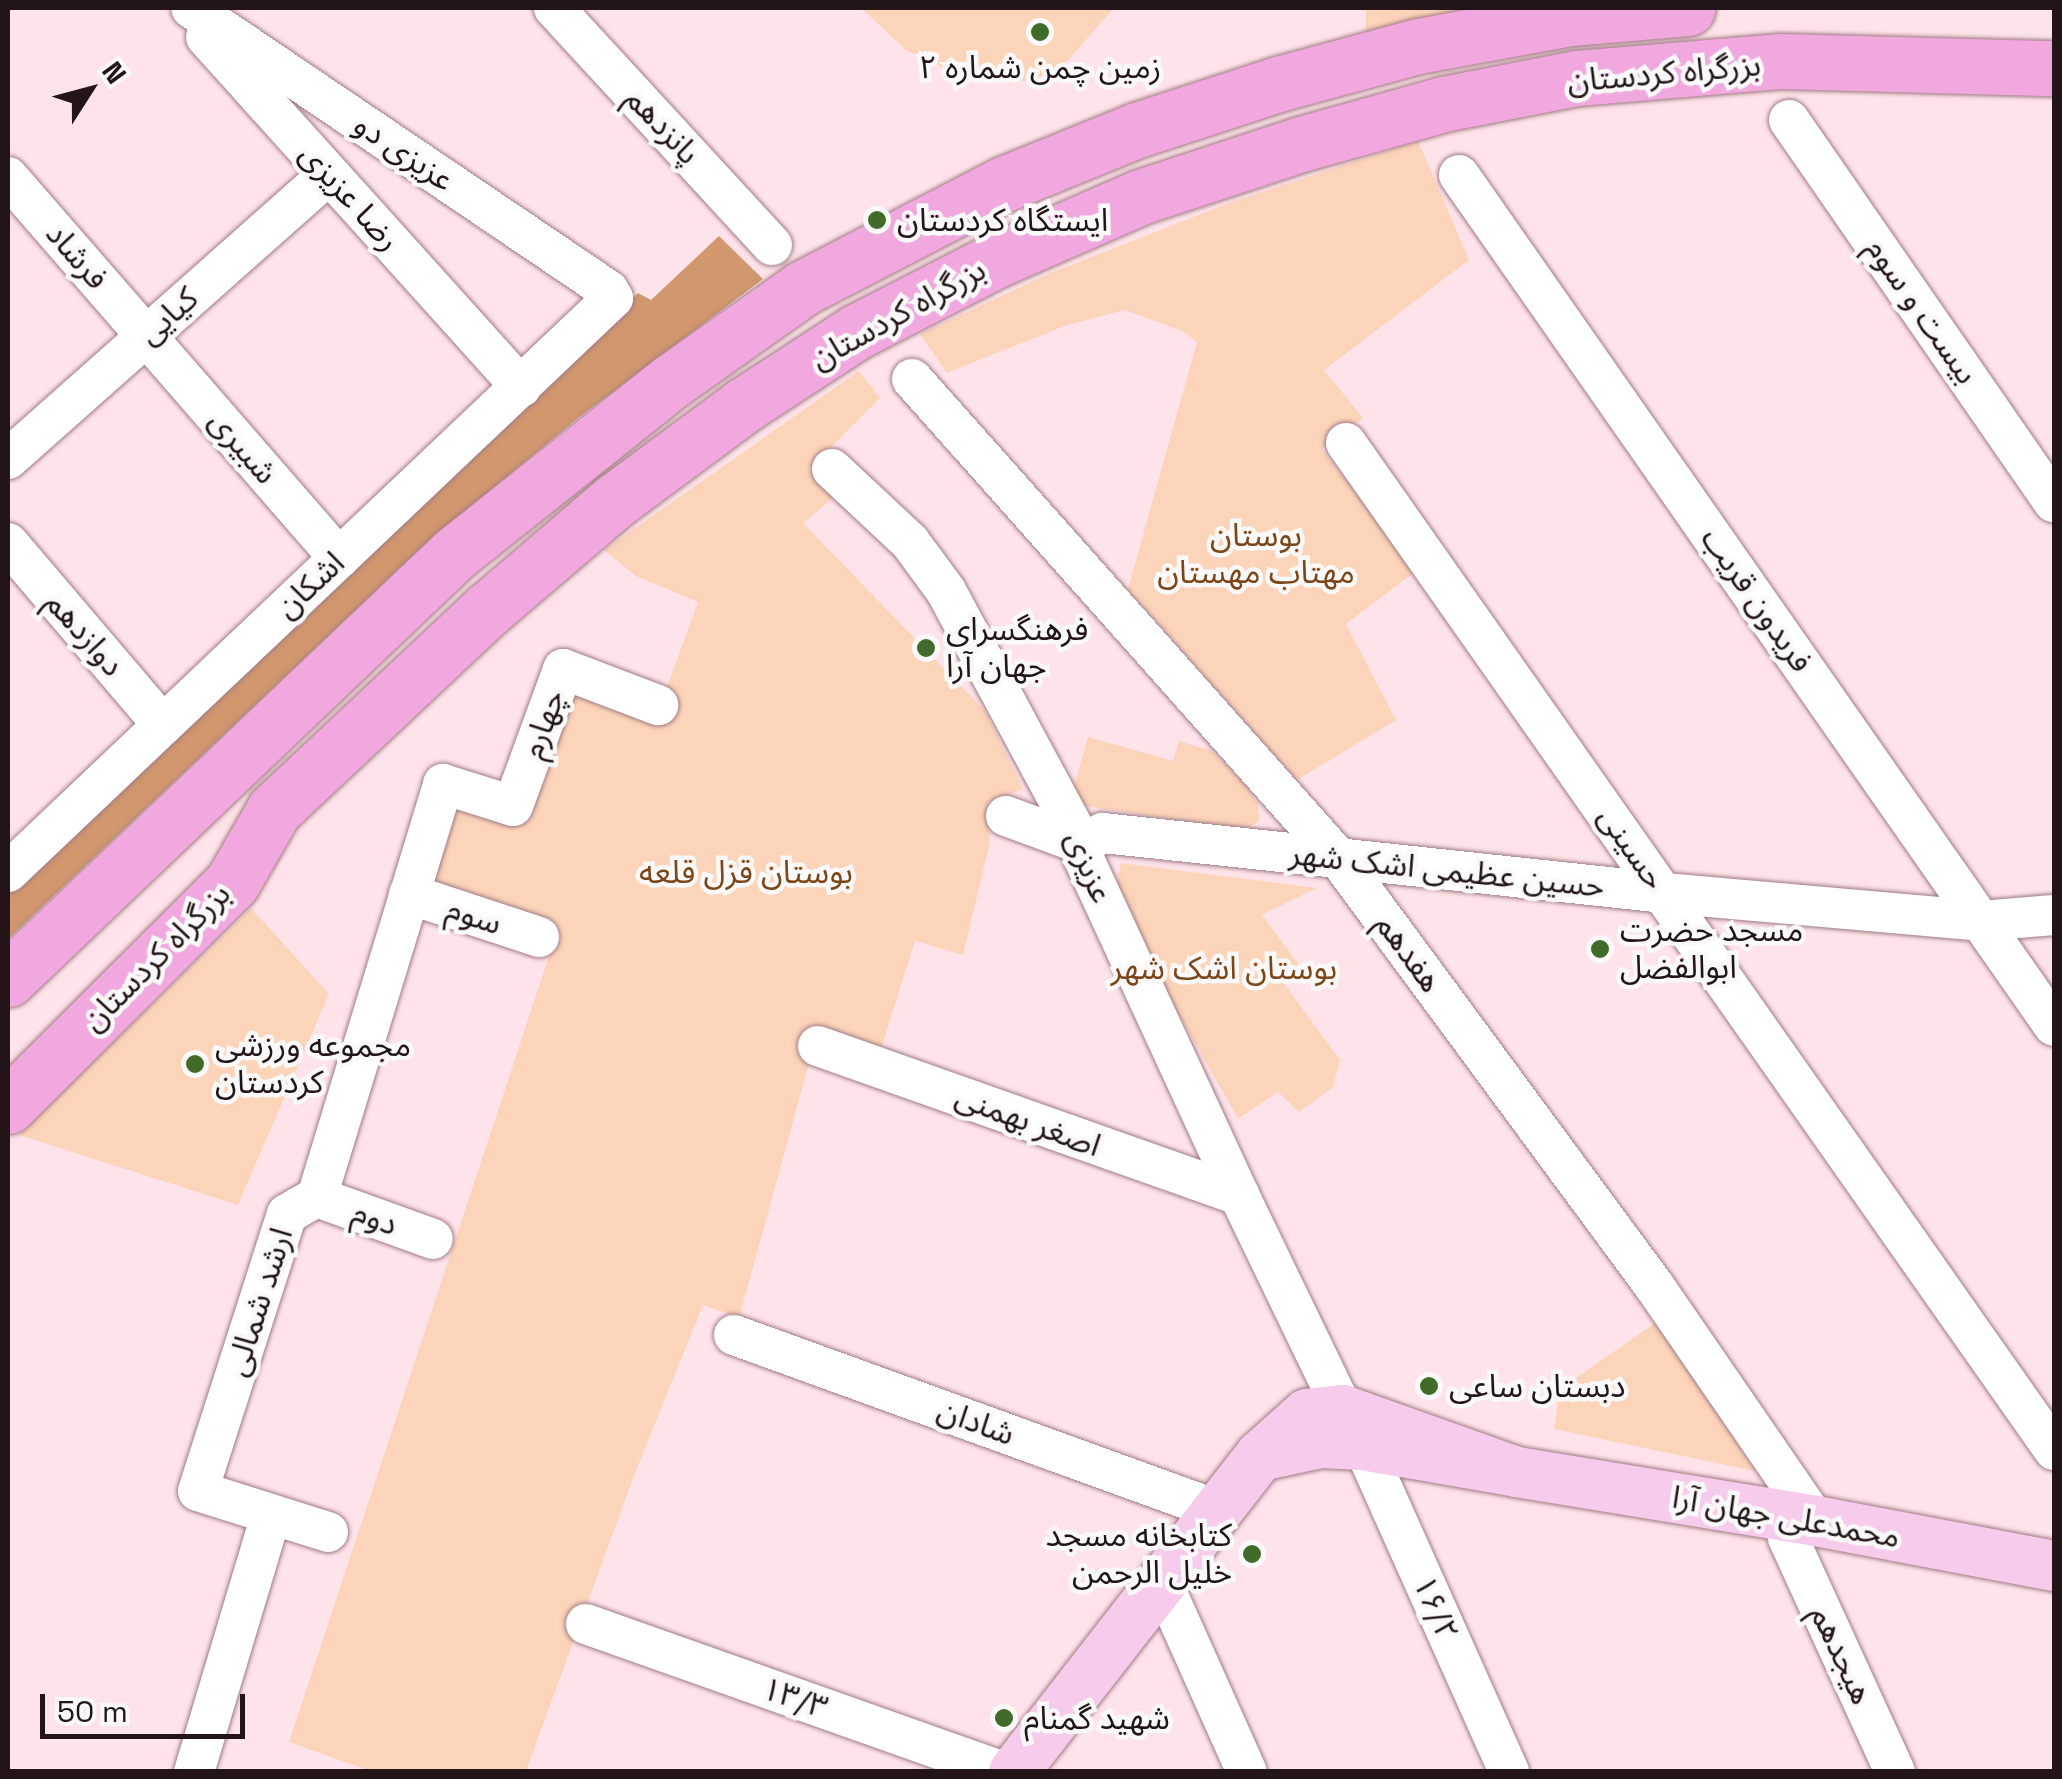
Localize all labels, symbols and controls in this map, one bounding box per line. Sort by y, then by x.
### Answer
marker: زمین چمن شماره ۲ [1029,21,1051,43]
north arrow [40,40,140,140]
street label: بزرگراه کردستان [1566,45,1762,101]
place label: زمین چمن شماره ۲ [919,48,1161,86]
text: N [94,54,134,91]
street label: پانزدهم [618,80,708,172]
street label: عزیزی دو [347,105,461,199]
street label: رضا عزیزی [292,135,408,259]
place label: ایستگاه کردستان [897,201,1108,239]
marker: ایستگاه کردستان [866,209,888,231]
street label: فرشاد [38,215,116,297]
street label: بیست و سوم [1858,231,1986,391]
street label: بزرگراه کردستان [804,250,992,378]
street label: کیایی [130,279,206,353]
street label: شبیری [201,402,285,492]
park label: بوستان مهتاب مهستان [1157,517,1355,592]
street label: فریدون قریب [1693,520,1821,680]
street label: اشکان [268,544,352,626]
street label: دوازدهم [38,584,132,684]
place label: فرهنگسرای جهان آرا [946,611,1088,686]
marker: فرهنگسرای جهان آرا [915,637,937,659]
street label: چهارم [513,684,573,764]
street label: حسینی [1590,799,1674,897]
street label: عزیزی [1057,825,1121,909]
street label: حسین عظیمی اشک شهر [1288,834,1606,906]
park label: بوستان قزل قلعه [639,853,853,891]
street label: بزرگراه کردستان [74,875,238,1039]
street label: سوم [442,889,506,943]
street label: هفدهم [1368,906,1450,1000]
place label: مسجد حضرت ابوالفضل [1620,912,1803,987]
marker: مسجد حضرت ابوالفضل [1589,938,1611,960]
park label: بوستان اشک شهر [1111,949,1337,987]
place label: مجموعه ورزشی کردستان [215,1027,411,1102]
marker: مجموعه ورزشی کردستان [184,1053,206,1075]
street label: اصغر بهمنی [950,1077,1106,1165]
street label: دوم [347,1192,403,1244]
street label: ارشد شمالی [217,1223,301,1381]
place label: دبستان ساعی [1449,1367,1626,1405]
marker: دبستان ساعی [1418,1375,1440,1397]
street label: شادان [932,1390,1020,1454]
street label: محمدعلی جهان آرا [1669,1478,1903,1556]
place label: كتابخانه مسجد خليل الرحمن [1045,1517,1232,1592]
marker: كتابخانه مسجد خليل الرحمن [1241,1543,1263,1565]
street label: ۱۶/۲ [1405,1570,1467,1646]
street label: هیجدهم [1803,1600,1881,1710]
street label: ۱۳/۳ [757,1669,833,1727]
scale bar [45,1674,250,1736]
text: 50 m [57,1692,128,1731]
place label: شهید گمنام [1024,1699,1170,1737]
marker: شهید گمنام [993,1707,1015,1729]

